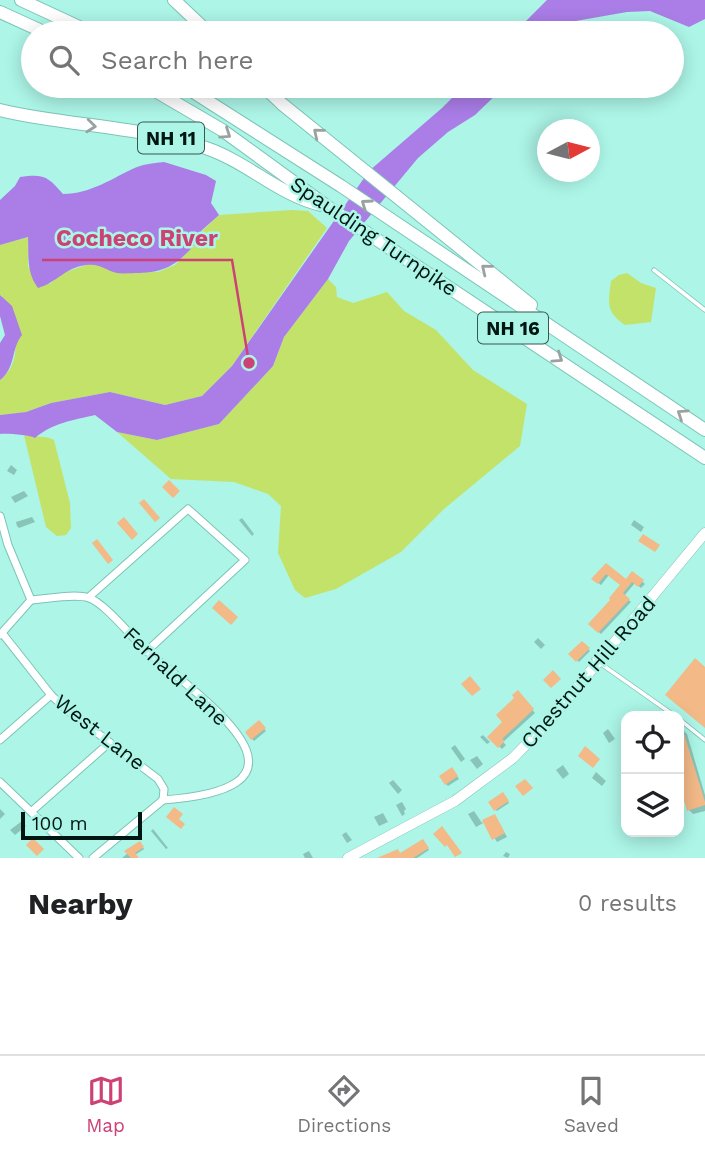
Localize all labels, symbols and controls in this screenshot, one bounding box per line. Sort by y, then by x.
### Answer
search box [21,21,684,98]
icon: search [45,41,83,79]
text: Search here [101,45,253,75]
one-way arrow [86,118,97,133]
north arrow [537,119,600,182]
road number: NH 11 [138,122,204,154]
one-way arrow [218,126,231,138]
one-way arrow [313,129,326,141]
street label: Spaulding Turnpike [286,171,462,301]
one-way arrow [361,200,374,212]
callout: Cocheco River [42,216,232,260]
text: Cocheco River [56,225,218,252]
one-way arrow [482,264,494,277]
road number: NH 16 [478,312,548,344]
one-way arrow [550,350,563,363]
one-way arrow [677,410,690,422]
street label: Chestnut Hill Road [515,591,661,753]
street label: Fernald Lane [119,621,233,731]
street label: West Lane [50,689,150,775]
map controls [621,711,684,837]
button: locate [621,711,684,774]
button: layers [621,774,684,837]
scale bar [21,809,142,841]
text: 100 m [32,812,88,835]
text: Nearby [28,886,133,921]
text: 0 results [578,890,677,917]
tab: Map [86,1072,125,1137]
tab: Directions [297,1072,391,1137]
tab: Saved [564,1072,619,1137]

